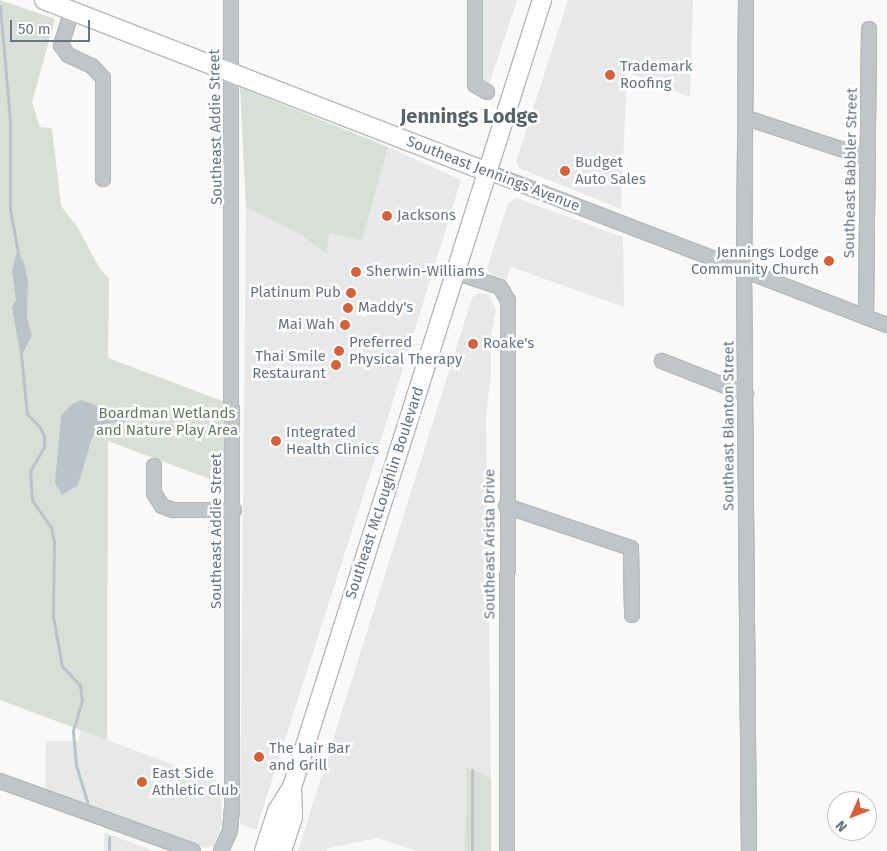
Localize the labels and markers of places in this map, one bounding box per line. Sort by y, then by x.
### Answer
place label: Trademark Roofing [620,57,692,92]
marker: Trademark Roofing [604,69,616,81]
place label: Budget Auto Sales [575,153,646,188]
marker: Budget Auto Sales [559,165,571,177]
place label: Jacksons [397,207,456,225]
marker: Jacksons [381,210,393,222]
place label: Jennings Lodge Community Church [691,243,819,278]
marker: Jennings Lodge Community Church [823,255,835,267]
place label: Sherwin-Williams [366,263,484,281]
marker: Sherwin-Williams [350,266,362,278]
place label: Platinum Pub [250,284,341,302]
marker: Platinum Pub [345,287,357,299]
place label: Maddy's [358,299,413,317]
marker: Maddy's [342,302,354,314]
place label: Mai Wah [278,316,335,334]
marker: Mai Wah [339,319,351,331]
place label: Preferred Physical Therapy [349,333,462,368]
place label: Roake's [483,335,534,353]
marker: Roake's [467,338,479,350]
marker: Preferred Physical Therapy [333,345,345,357]
place label: Thai Smile Restaurant [252,347,326,382]
marker: Thai Smile Restaurant [330,359,342,371]
place label: Integrated Health Clinics [286,423,379,458]
marker: Integrated Health Clinics [270,435,282,447]
place label: The Lair Bar and Grill [269,739,350,774]
marker: The Lair Bar and Grill [253,751,265,763]
place label: East Side Athletic Club [152,764,238,799]
marker: East Side Athletic Club [136,776,148,788]

